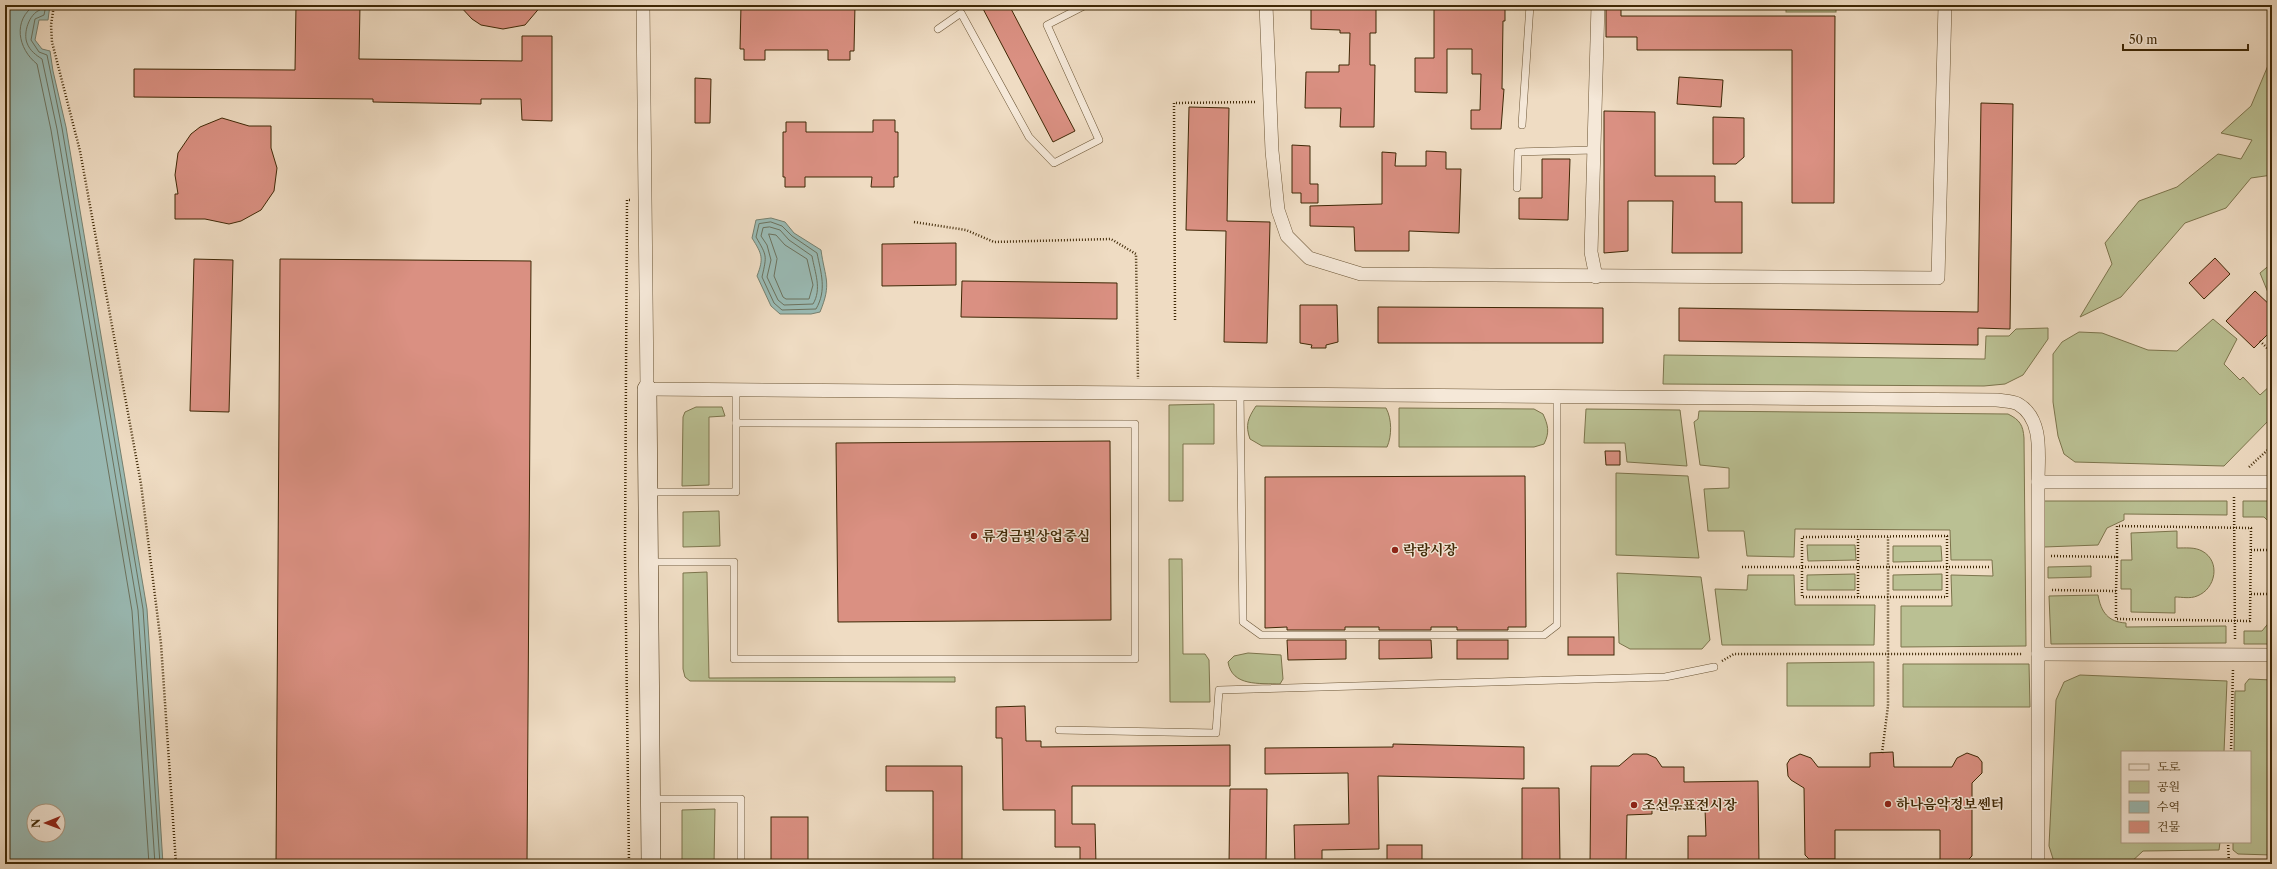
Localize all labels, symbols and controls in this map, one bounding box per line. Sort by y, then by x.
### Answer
scale bar [2123,26,2248,52]
text: 50 m [2129,32,2158,47]
place label: 류경금빛상업중심 [982,527,1090,545]
marker: 류경금빛상업중심 [969,531,979,541]
place label: 락랑시장 [1403,541,1458,559]
marker: 락랑시장 [1390,545,1400,555]
legend [2121,751,2251,843]
text: 도로 [2157,759,2181,774]
text: 공원 [2157,779,2180,794]
place label: 하나음악정보쎈터 [1896,795,2004,813]
place label: 조선우표전시장 [1642,796,1737,814]
marker: 하나음악정보쎈터 [1883,799,1893,809]
text: 수역 [2157,799,2180,814]
marker: 조선우표전시장 [1629,800,1639,810]
north arrow [26,803,66,843]
text: N [29,818,43,828]
text: 건물 [2157,819,2181,834]

